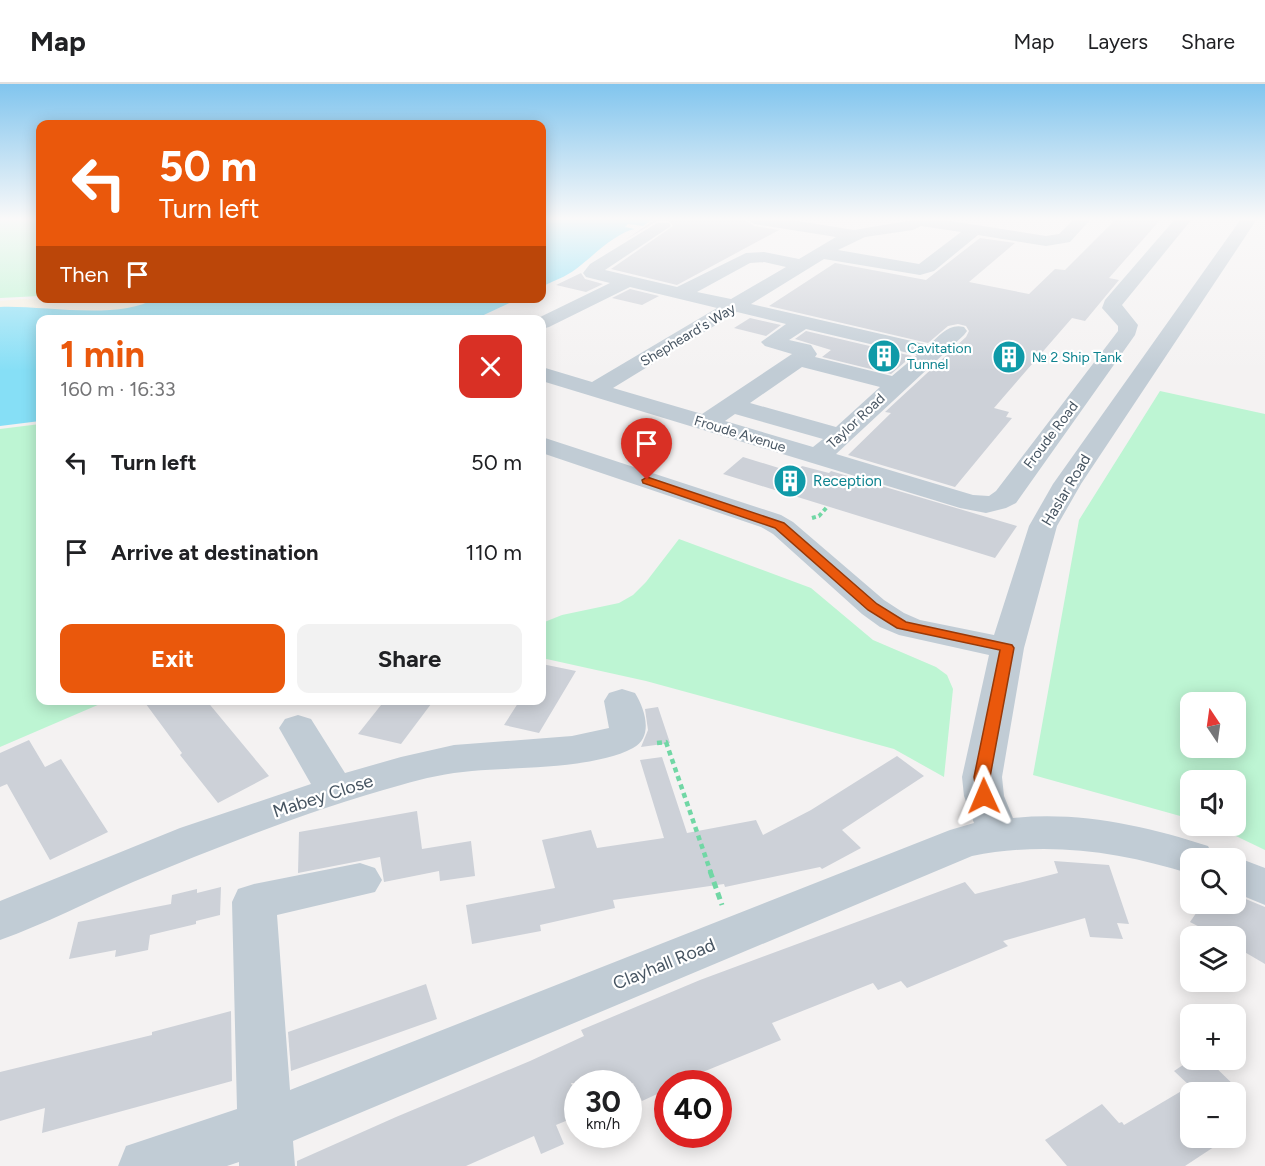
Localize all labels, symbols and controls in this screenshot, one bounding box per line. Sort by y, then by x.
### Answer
text: Map [30,24,86,58]
text: Map [1014,29,1054,54]
text: Layers [1087,29,1148,54]
text: Share [1181,29,1235,54]
text: 50 m [159,141,257,192]
icon: left [60,144,138,222]
text: Turn left [159,192,259,225]
icon: arrive [121,258,154,291]
text: Then [60,261,109,288]
street label: Shepheard's Way [637,300,739,370]
text: 1 min [60,333,145,376]
button: close [459,335,522,398]
building icon: Cavitation Tunnel [866,338,902,374]
building icon: № 2 Ship Tank [991,339,1027,375]
place label: Cavitation Tunnel [907,340,972,373]
place label: № 2 Ship Tank [1032,349,1122,366]
text: 160 m · 16:33 [60,377,176,401]
street label: Taylor Road [824,390,888,452]
street label: Froude Road [1020,398,1082,472]
street label: Froude Avenue [692,412,788,456]
pin [621,418,672,480]
icon: arrive [630,427,663,460]
icon: left [60,446,93,479]
text: Turn left [111,449,197,476]
text: 50 m [471,449,522,476]
street label: Haslar Road [1038,451,1094,529]
building icon: Reception [772,463,808,499]
place label: Reception [813,472,882,490]
icon: arrive [60,536,93,569]
text: Arrive at destination [111,539,319,566]
text: 110 m [466,539,522,566]
button: Exit [60,624,285,693]
button: Share [297,624,522,693]
north arrow [1180,692,1246,758]
map controls [1180,692,1246,1148]
position arrow [952,764,1016,828]
street label: Mabey Close [270,769,376,823]
button: sound [1180,770,1246,836]
button: search [1180,848,1246,914]
button: layers [1180,926,1246,992]
street label: Clayhall Road [610,933,718,995]
button: + [1180,1004,1246,1070]
speed limit sign: 40 [654,1070,732,1148]
button: − [1180,1082,1246,1148]
text: 30 [585,1083,621,1120]
text: km/h [586,1115,620,1133]

